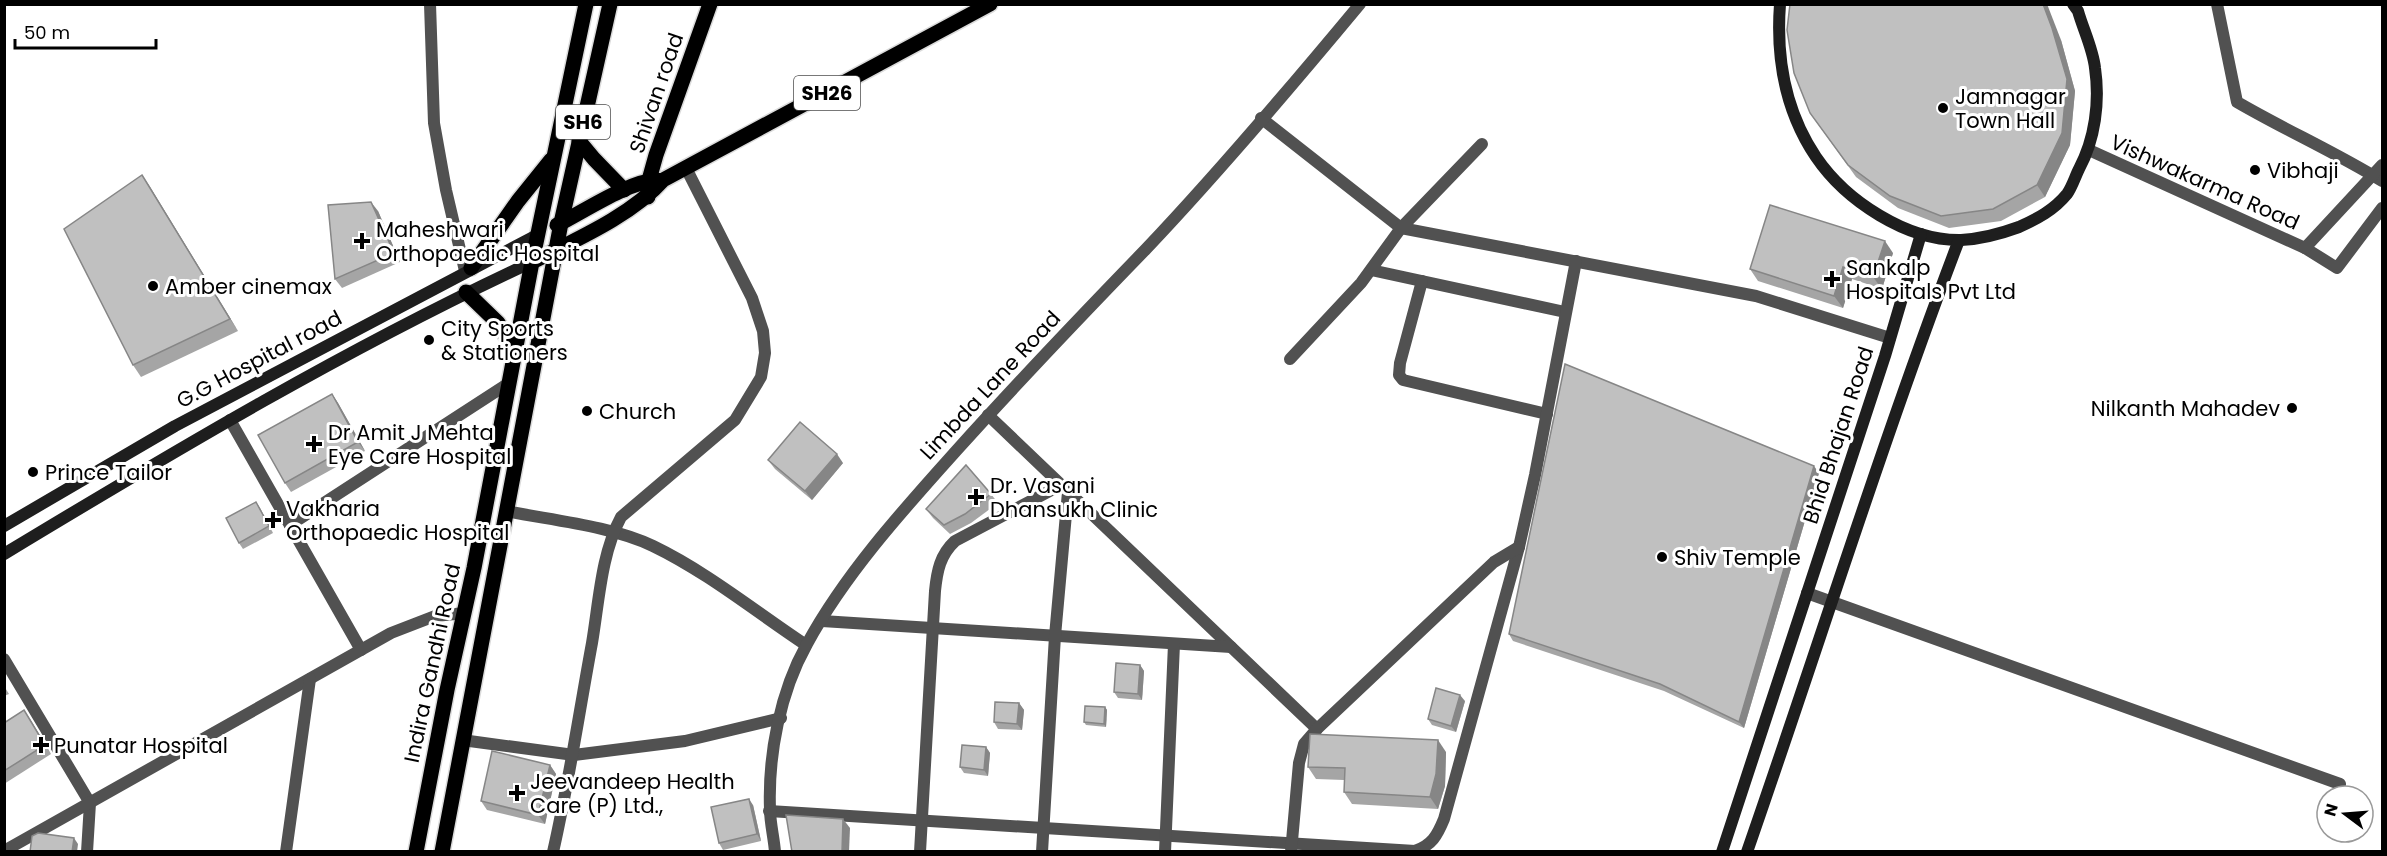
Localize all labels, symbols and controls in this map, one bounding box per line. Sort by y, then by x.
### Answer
scale bar [15,12,156,50]
text: 50 m [24,20,70,45]
street label: Shivan road [622,29,690,157]
road number: SH26 [794,76,860,110]
place label: Jamnagar Town Hall [1955,82,2066,135]
marker: Jamnagar Town Hall [1936,101,1950,115]
road number: SH6 [556,105,610,139]
street label: Vishwakarma Road [2106,127,2304,237]
place label: Vibhaji [2267,156,2339,185]
marker: Vibhaji [2248,163,2262,177]
place label: Maheshwari Orthopaedic Hospital [376,215,599,268]
marker: Maheshwari Orthopaedic Hospital [353,232,371,250]
place label: Sankalp Hospitals Pvt Ltd [1846,253,2016,306]
marker: Sankalp Hospitals Pvt Ltd [1823,270,1841,288]
place label: Amber cinemax [165,272,332,301]
marker: Amber cinemax [146,279,160,293]
street label: G.G Hospital road [171,303,347,415]
street label: Limbda Lane Road [913,304,1067,466]
place label: City Sports & Stationers [441,314,568,367]
marker: City Sports & Stationers [422,333,436,347]
street label: Bhid Bhajan Road [1796,343,1880,527]
place label: Nilkanth Mahadev [2091,394,2280,423]
place label: Church [599,397,676,426]
marker: Nilkanth Mahadev [2285,401,2299,415]
marker: Church [580,404,594,418]
place label: Dr Amit J Mehta Eye Care Hospital [328,418,511,471]
marker: Dr Amit J Mehta Eye Care Hospital [305,435,323,453]
place label: Prince Tailor [45,458,172,487]
marker: Prince Tailor [26,465,40,479]
place label: Dr. Vasani Dhansukh Clinic [990,471,1158,524]
marker: Dr. Vasani Dhansukh Clinic [967,488,985,506]
place label: Vakharia Orthopaedic Hospital [286,494,509,547]
marker: Vakharia Orthopaedic Hospital [264,511,282,529]
place label: Shiv Temple [1674,543,1801,572]
marker: Shiv Temple [1655,550,1669,564]
street label: Indira Gandhi Road [397,561,467,765]
place label: Punatar Hospital [54,731,228,760]
marker: Punatar Hospital [32,736,50,754]
place label: Jeevandeep Health Care (P) Ltd., [530,767,735,820]
marker: Jeevandeep Health Care (P) Ltd., [508,784,526,802]
north arrow [2315,784,2375,844]
text: N [2318,801,2344,819]

